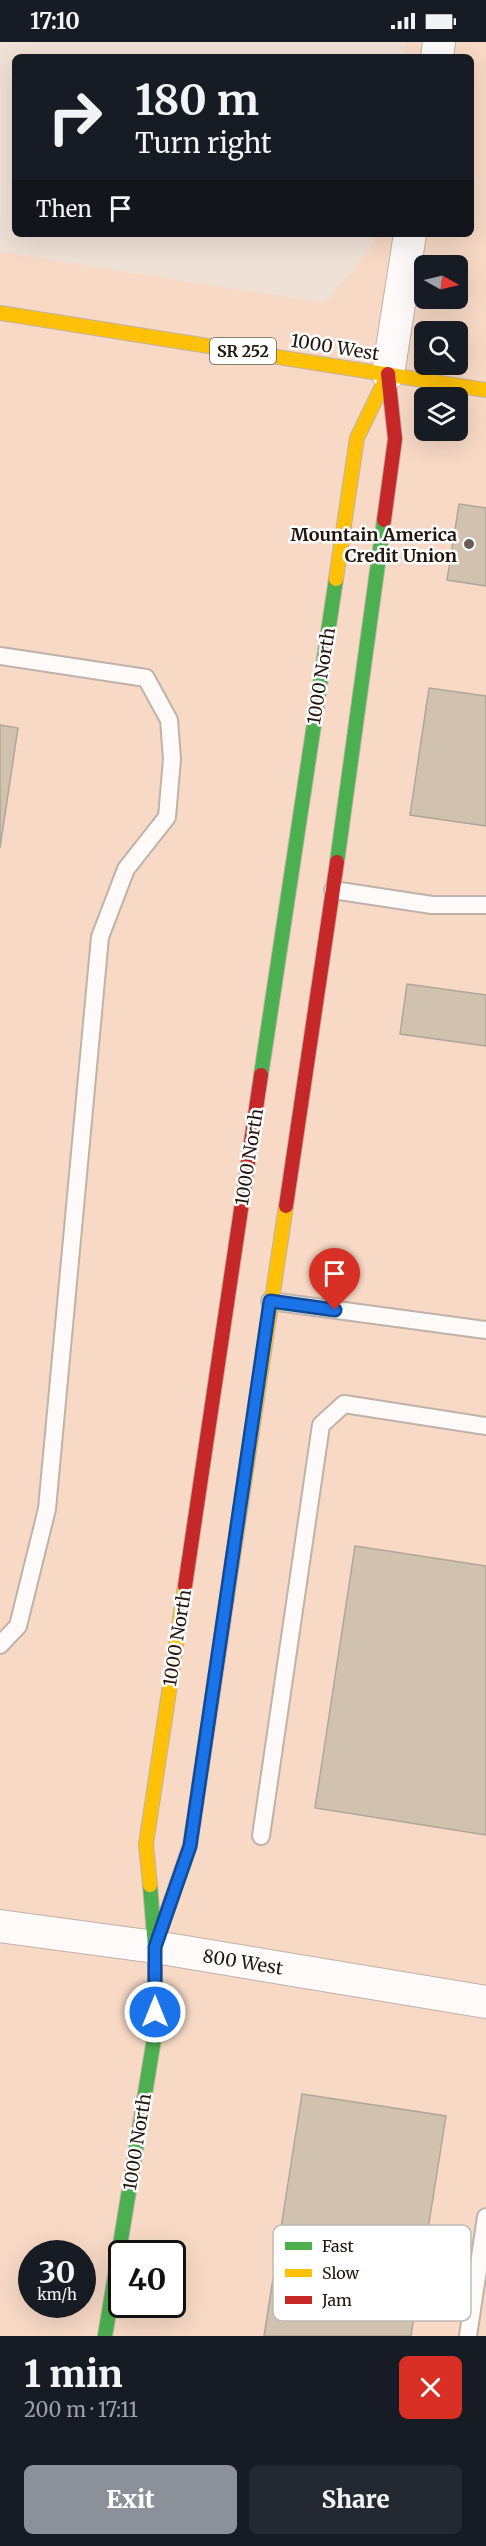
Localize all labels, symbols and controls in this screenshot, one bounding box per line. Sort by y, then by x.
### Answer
text: 17:10 [30,7,80,35]
text: 180 m [135,74,259,126]
icon: right [36,78,114,156]
text: Turn right [135,126,272,160]
icon: arrive [104,192,137,225]
text: Then [36,195,92,223]
north arrow [414,255,468,309]
map controls [414,255,468,441]
button: search [414,321,468,375]
street label: 1000 West [289,329,381,365]
road number: SR 252 [210,338,276,364]
button: layers [414,387,468,441]
place label: Mountain America Credit Union [290,523,457,567]
marker: Mountain America Credit Union [462,537,476,551]
street label: 1000 North [302,626,340,726]
street label: 1000 North [230,1107,268,1207]
pin [309,1248,360,1310]
icon: arrive [318,1257,351,1290]
street label: 1000 North [158,1588,196,1688]
street label: 800 West [201,1944,285,1980]
position arrow [123,1980,187,2044]
street label: 1000 North [118,2092,156,2192]
legend [273,2225,471,2321]
text: Fast [322,2236,355,2256]
speed limit sign: 40 [108,2240,186,2318]
text: 30 [39,2253,75,2291]
text: Slow [322,2263,360,2283]
text: km/h [37,2285,77,2304]
text: Jam [321,2290,352,2310]
text: 1 min [24,2352,123,2397]
button: close [399,2356,462,2419]
text: 200 m · 17:11 [24,2397,138,2422]
button: Exit [24,2465,237,2534]
button: Share [249,2465,462,2534]

